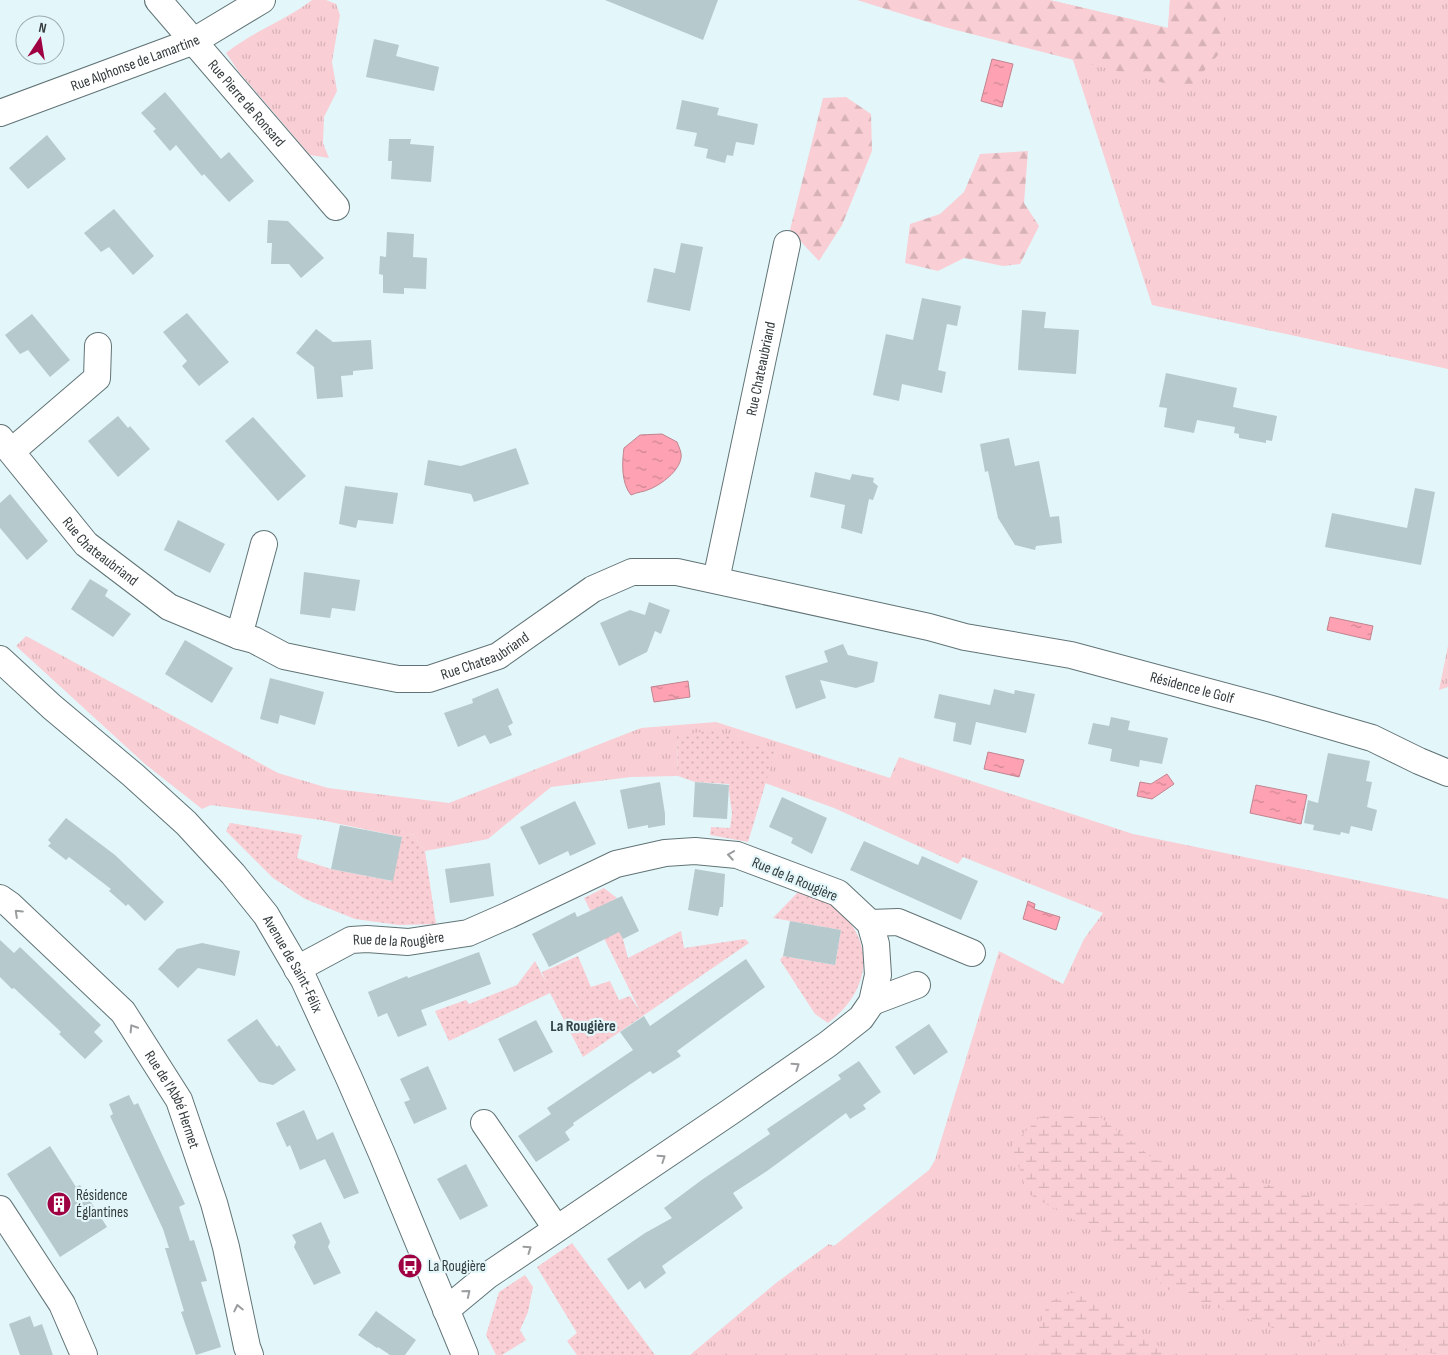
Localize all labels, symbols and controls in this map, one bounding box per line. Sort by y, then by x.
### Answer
north arrow [15,15,65,65]
text: N [37,19,48,37]
street label: Rue Alphonse de Lamartine [68,31,203,96]
street label: Rue Pierre de Ronsard [203,56,289,151]
street label: Rue Chateaubriand [742,320,780,417]
street label: Rue Chateaubriand [58,513,142,590]
street label: Rue Chateaubriand [438,628,533,684]
street label: Résidence le Golf [1148,668,1237,709]
one-way arrow [727,850,736,860]
street label: Rue de la Rougière [749,853,841,906]
one-way arrow [15,910,24,919]
street label: Avenue de Saint-Félix [258,911,327,1016]
street label: Rue de la Rougière [352,928,445,952]
district label: La Rougière [550,1017,616,1036]
one-way arrow [129,1024,139,1033]
street label: Rue de l'Abbé Hermet [140,1047,204,1151]
one-way arrow [791,1063,800,1072]
one-way arrow [657,1154,666,1164]
place label: Résidence Églantines [76,1186,128,1222]
building icon: Résidence Églantines [46,1191,72,1217]
one-way arrow [522,1246,532,1255]
bus stop icon: La Rougière [397,1253,423,1279]
place label: La Rougière [428,1257,486,1276]
one-way arrow [461,1289,470,1298]
one-way arrow [234,1303,244,1312]

